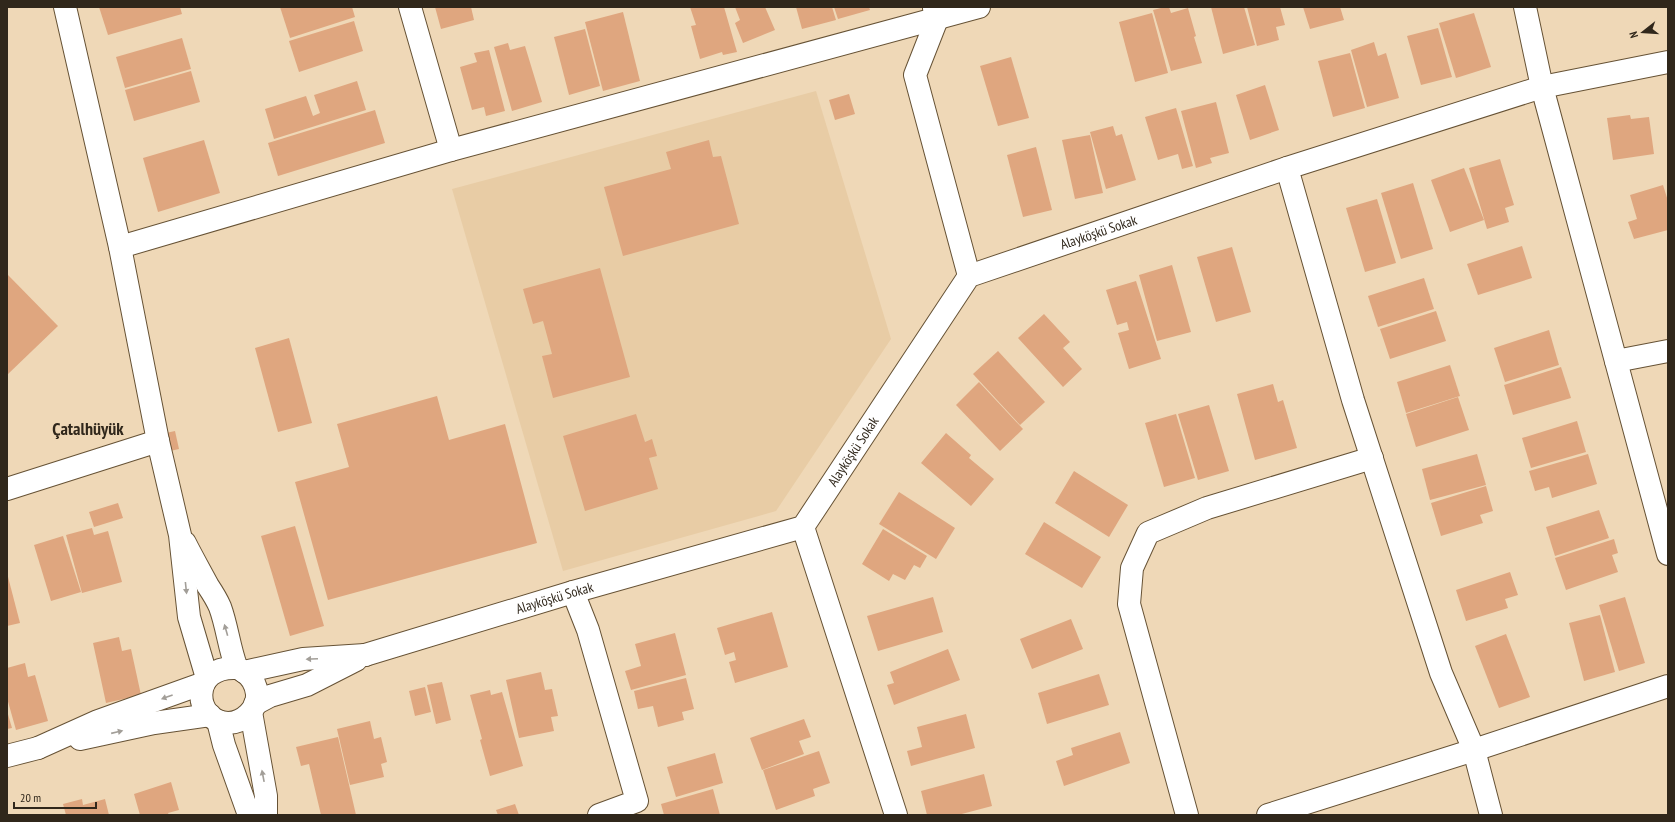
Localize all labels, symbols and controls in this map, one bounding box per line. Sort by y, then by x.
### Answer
north arrow [1623,12,1663,52]
text: N [1626,30,1641,40]
street label: Alayköşkü Sokak [1058,210,1140,253]
street label: Alayköşkü Sokak [823,413,883,490]
district label: Çatalhüyük [52,417,124,440]
street label: Alayköşkü Sokak [514,578,596,618]
one-way arrow [183,582,189,594]
one-way arrow [223,624,229,636]
one-way arrow [306,655,318,662]
one-way arrow [161,694,173,700]
one-way arrow [111,728,123,734]
one-way arrow [259,770,265,782]
scale bar [14,784,96,810]
text: 20 m [20,790,41,805]

